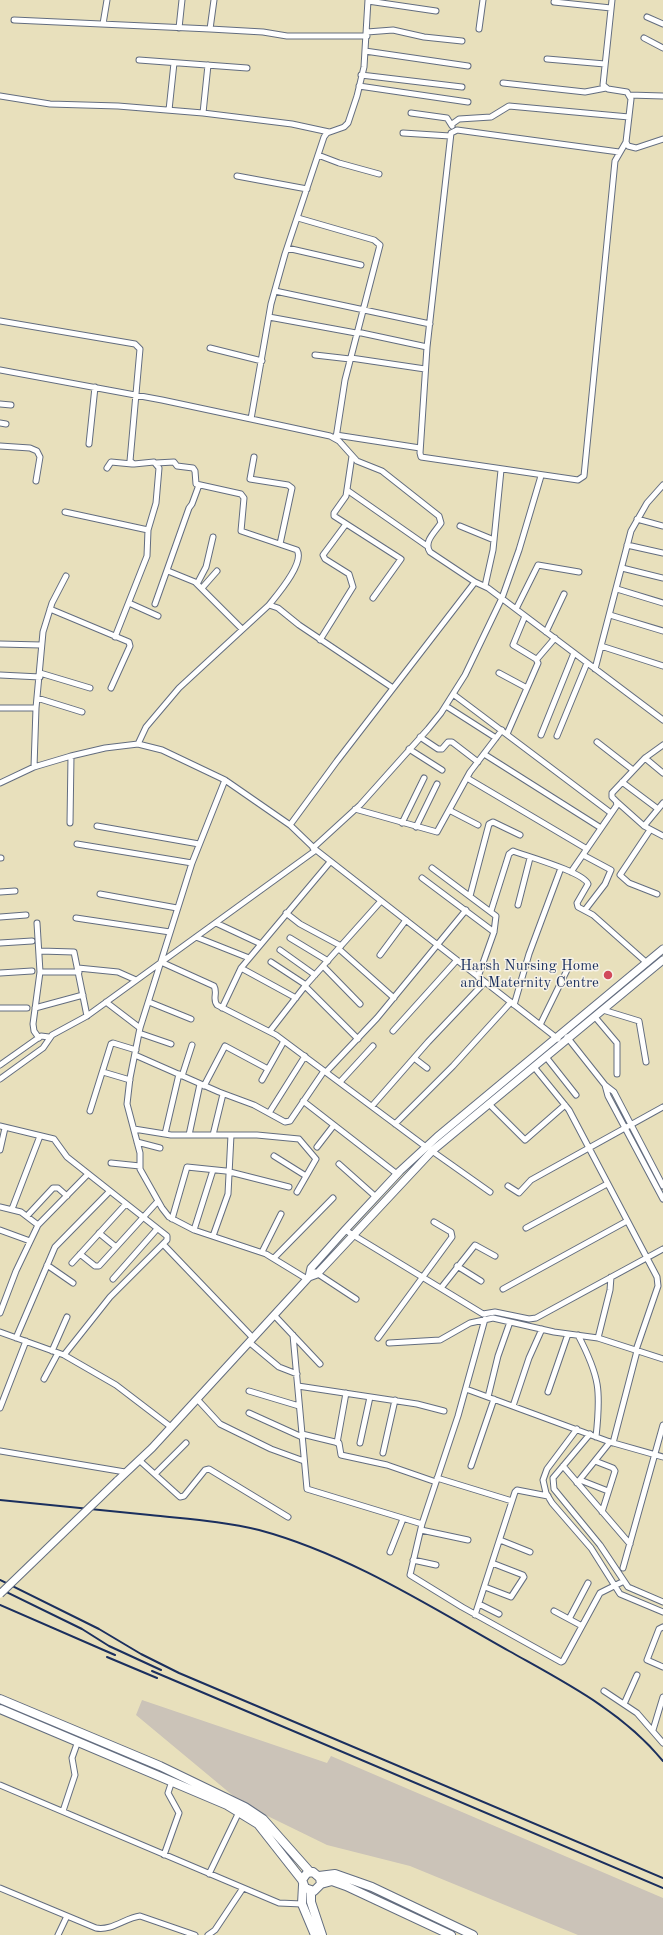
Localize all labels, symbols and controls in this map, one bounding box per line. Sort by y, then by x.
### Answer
place label: Harsh Nursing Home and Maternity Centre [460,957,599,992]
marker: Harsh Nursing Home and Maternity Centre [602,969,614,981]

